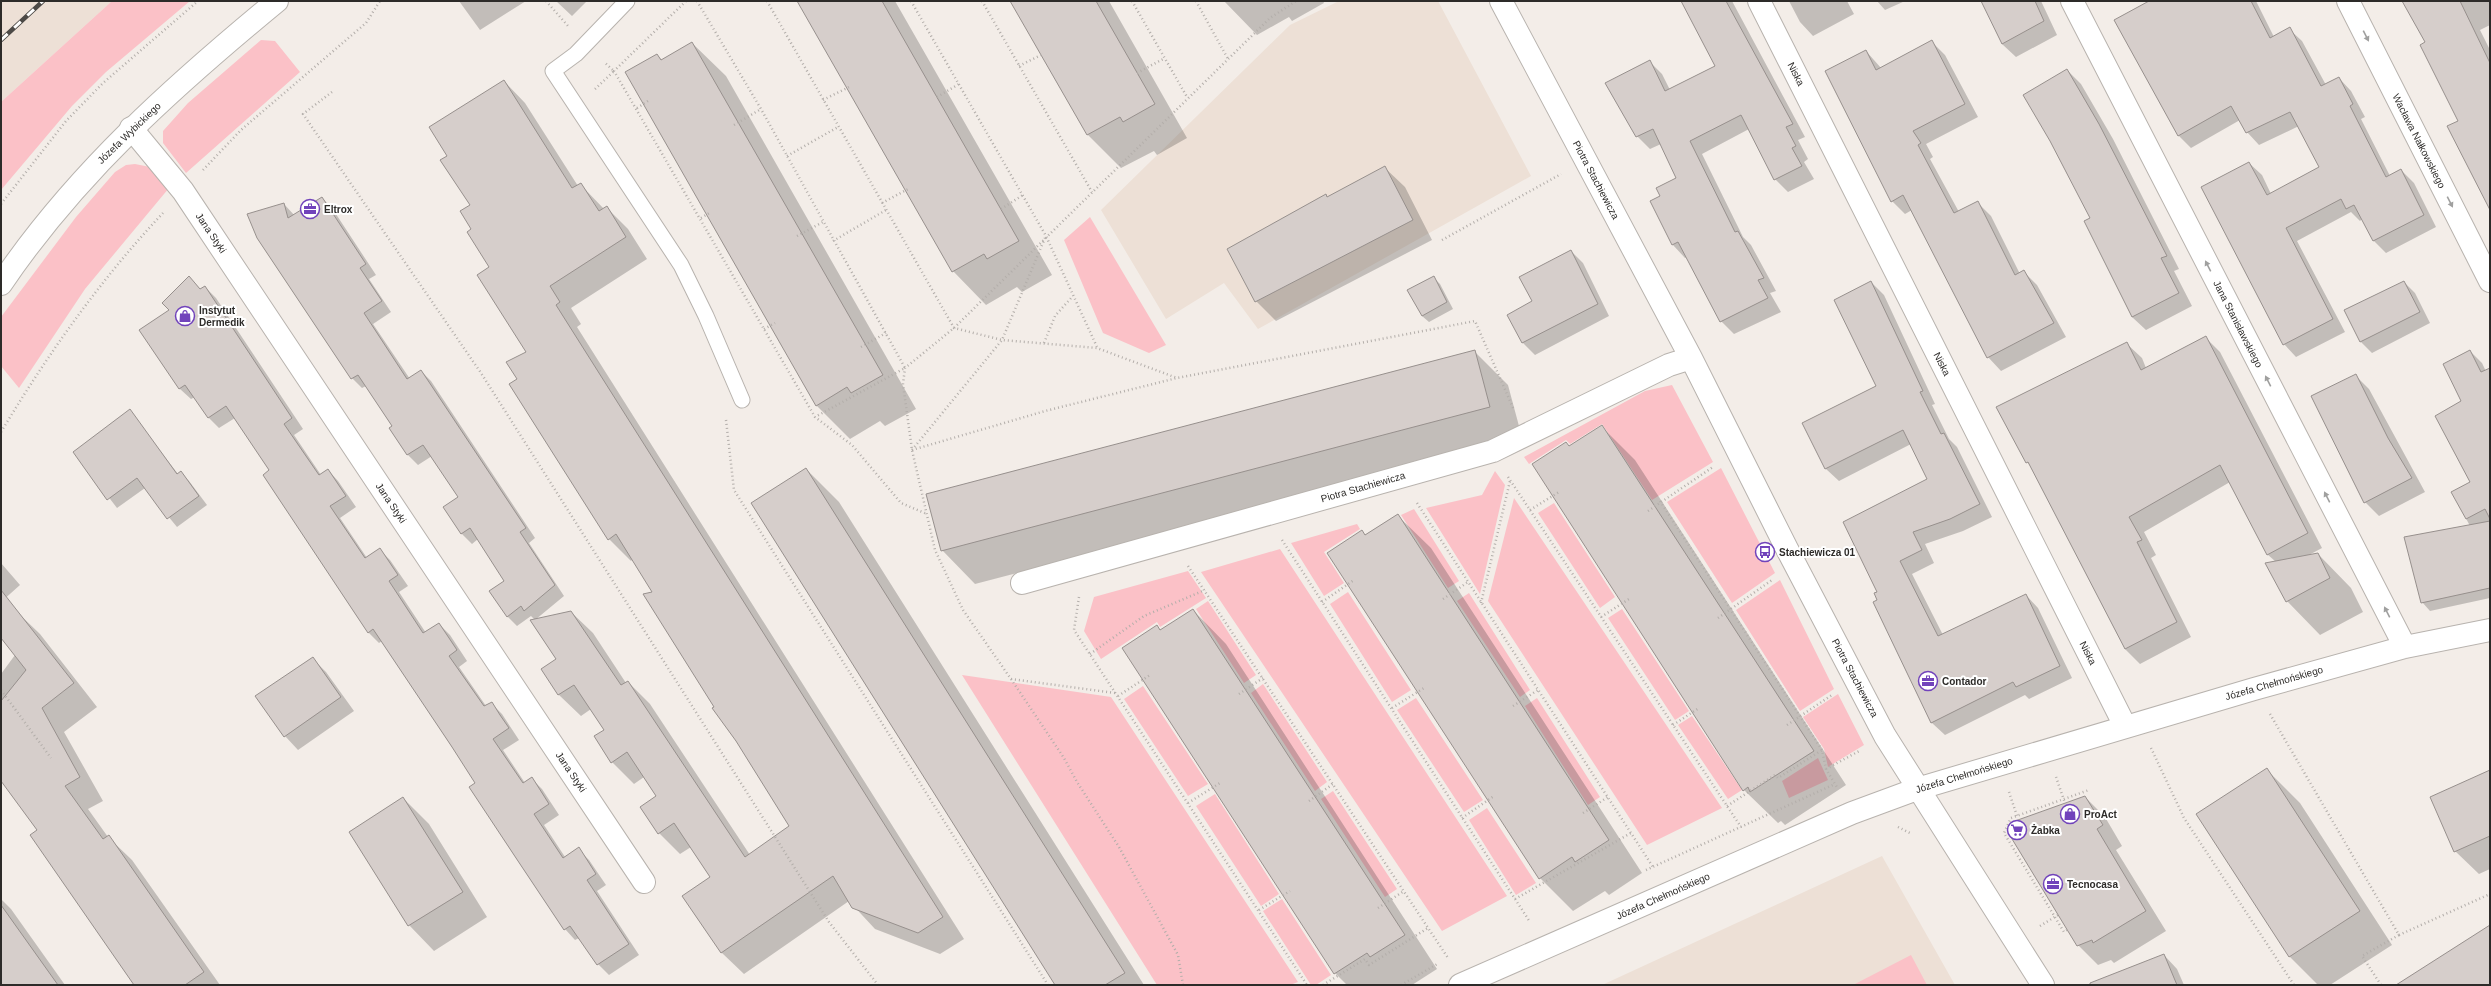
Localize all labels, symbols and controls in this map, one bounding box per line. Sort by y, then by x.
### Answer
one-way arrow [2363,30,2369,42]
street label: Niska [1785,60,1807,88]
street label: Wacława Nałkowskiego [2390,92,2448,191]
street label: Józefa Wybickiego [95,100,163,166]
street label: Piotra Stachiewicza [1571,139,1622,221]
one-way arrow [2447,196,2453,207]
office icon: Eltrox [299,198,321,220]
place label: Eltrox [324,204,353,215]
street label: Jana Styki [194,211,228,255]
one-way arrow [2205,260,2211,271]
street label: Jana Stanisławskiego [2211,279,2265,370]
shop icon: Instytut Dermedik [174,305,196,327]
place label: Instytut Dermedik [199,305,245,328]
street label: Niska [1931,350,1953,378]
one-way arrow [2264,375,2271,387]
street label: Piotra Stachiewicza [1320,470,1407,504]
street label: Jana Styki [374,481,408,525]
one-way arrow [2324,491,2330,502]
bus stop icon: Stachiewicza 01 [1754,541,1776,563]
place label: Stachiewicza 01 [1779,547,1856,558]
one-way arrow [2384,606,2390,618]
street label: Piotra Stachiewicza [1830,637,1881,719]
street label: Niska [2077,639,2099,667]
street label: Józefa Chełmońskiego [2224,664,2325,702]
office icon: Contador [1917,670,1939,692]
place label: Contador [1942,676,1987,687]
street label: Jana Styki [554,750,588,794]
street label: Józefa Chełmońskiego [1914,755,2014,795]
shop icon: ProAct [2059,803,2081,825]
place label: ProAct [2084,809,2117,820]
supermarket icon: Żabka [2006,819,2028,841]
place label: Żabka [2031,824,2060,836]
street label: Józefa Chełmońskiego [1615,870,1712,922]
office icon: Tecnocasa [2042,873,2064,895]
place label: Tecnocasa [2067,879,2118,890]

